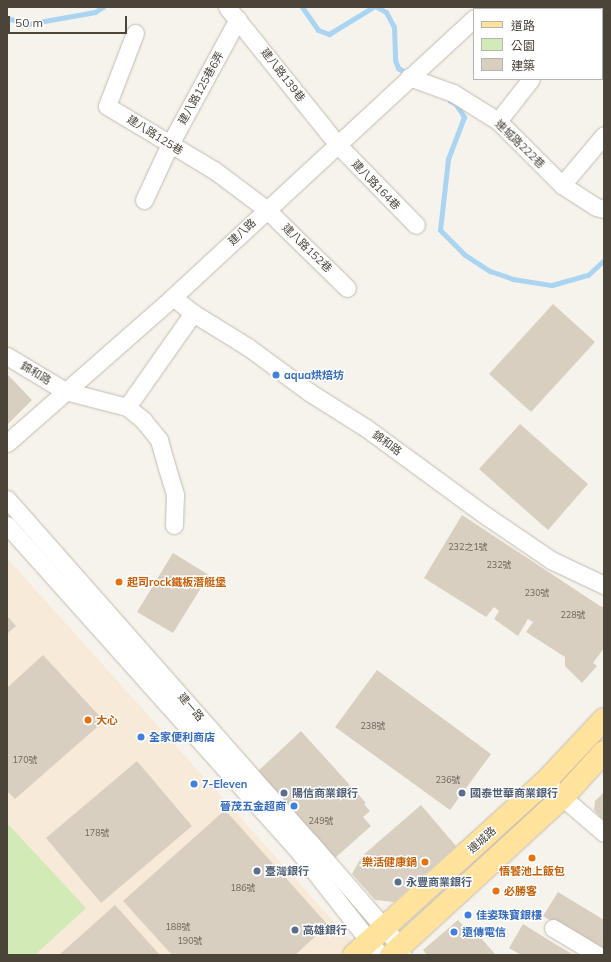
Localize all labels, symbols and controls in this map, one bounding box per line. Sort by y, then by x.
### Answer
scale bar [10,8,129,34]
legend [473,8,603,80]
text: 50 m [15,15,43,30]
text: 道路 [511,18,535,33]
text: 公園 [511,38,535,53]
street label: 建八路139巷 [258,46,308,104]
street label: 建八路125巷6弄 [175,49,227,127]
text: 建築 [511,58,535,73]
street label: 建八路125巷 [124,112,186,158]
street label: 連城路222巷 [492,117,548,171]
street label: 建八路164巷 [349,157,403,213]
street label: 建八路 [225,216,259,248]
street label: 建八路152巷 [279,221,335,275]
street label: 錦和路 [18,359,54,387]
place label: aqua烘焙坊 [284,368,344,382]
marker: aqua烘焙坊 [271,370,281,380]
street label: 錦和路 [370,428,404,458]
house number: 232之1號 [448,542,488,552]
house number: 232號 [486,560,512,570]
place label: 起司rock鐵板潛艇堡 [127,575,226,589]
marker: 起司rock鐵板潛艇堡 [114,577,124,587]
house number: 230號 [524,588,550,598]
house number: 228號 [560,610,586,620]
street label: 建一路 [175,690,207,724]
place label: 大心 [96,713,118,727]
marker: 大心 [83,715,93,725]
house number: 238號 [360,721,386,731]
place label: 全家便利商店 [149,730,215,744]
marker: 全家便利商店 [136,732,146,742]
house number: 170號 [12,755,38,765]
house number: 236號 [435,775,461,785]
place label: 7-Eleven [202,777,247,791]
marker: 7-Eleven [189,779,199,789]
place label: 陽信商業銀行 [292,786,358,800]
place label: 國泰世華商業銀行 [470,786,558,800]
marker: 陽信商業銀行 [279,788,289,798]
marker: 國泰世華商業銀行 [457,788,467,798]
place label: 晉茂五金超商 [220,799,286,813]
marker: 晉茂五金超商 [289,801,299,811]
house number: 249號 [308,816,334,826]
street label: 連城路 [465,824,499,856]
house number: 178號 [84,828,110,838]
marker: 悟饕池上飯包 [527,853,537,863]
place label: 樂活健康鍋 [362,855,417,869]
marker: 樂活健康鍋 [420,857,430,867]
place label: 臺灣銀行 [265,864,309,878]
place label: 悟饕池上飯包 [499,864,565,878]
marker: 臺灣銀行 [252,866,262,876]
place label: 永豐商業銀行 [406,875,472,889]
marker: 永豐商業銀行 [393,877,403,887]
house number: 186號 [230,883,256,893]
place label: 必勝客 [504,884,537,898]
marker: 必勝客 [491,886,501,896]
place label: 佳姿珠寶銀樓 [476,908,542,922]
marker: 佳姿珠寶銀樓 [463,910,473,920]
house number: 188號 [165,922,191,932]
place label: 高雄銀行 [303,923,347,937]
marker: 高雄銀行 [290,925,300,935]
place label: 遠傳電信 [462,925,506,939]
marker: 遠傳電信 [449,927,459,937]
house number: 190號 [177,936,203,946]

